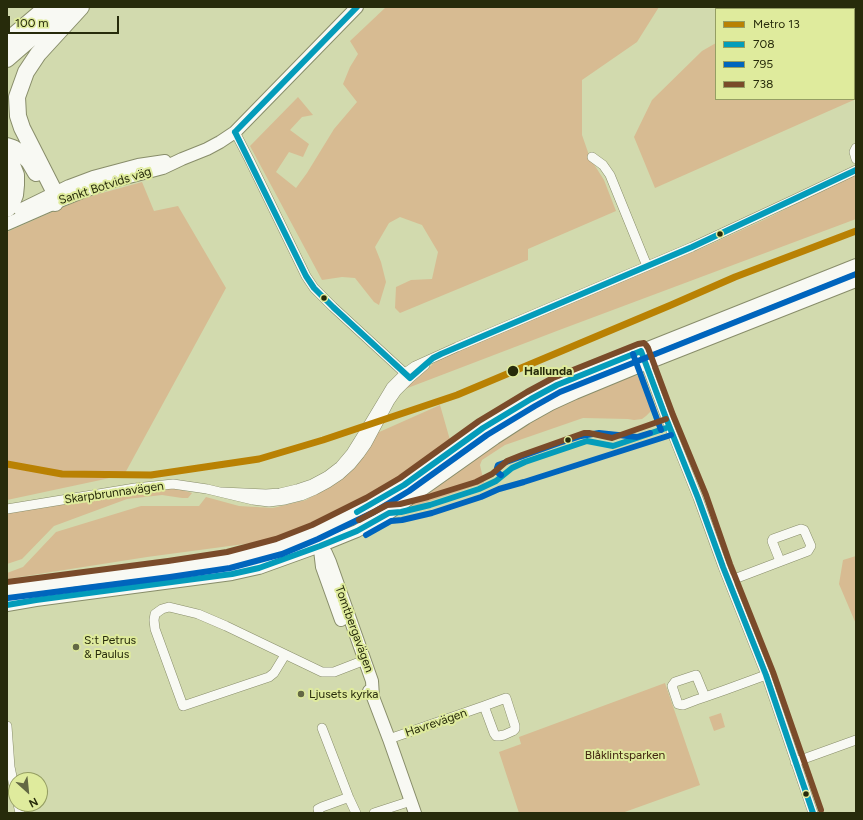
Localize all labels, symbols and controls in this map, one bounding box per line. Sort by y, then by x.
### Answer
scale bar [10,8,121,34]
legend [715,8,855,100]
text: 100 m [15,16,49,30]
text: Metro 13 [753,17,800,31]
text: 708 [753,37,775,51]
text: 795 [753,57,773,71]
text: 738 [753,77,773,91]
street label: Sankt Botvids väg [57,164,153,208]
unlabelled marker [715,229,725,239]
unlabelled marker [319,293,329,303]
marker: Hallunda [506,364,520,378]
place label: Hallunda [524,364,572,378]
unlabelled marker [563,435,573,445]
street label: Skarpbrunnavägen [63,479,165,507]
street label: Tomtbergavägen [332,584,376,674]
place label: S:t Petrus & Paulus [84,633,136,661]
marker: S:t Petrus & Paulus [71,642,81,652]
place label: Ljusets kyrka [309,687,378,701]
marker: Ljusets kyrka [296,689,306,699]
street label: Havrevägen [403,706,469,740]
park label: Blåklintsparken [585,748,665,762]
north arrow [8,772,48,812]
unlabelled marker [801,789,811,799]
text: N [26,795,40,810]

